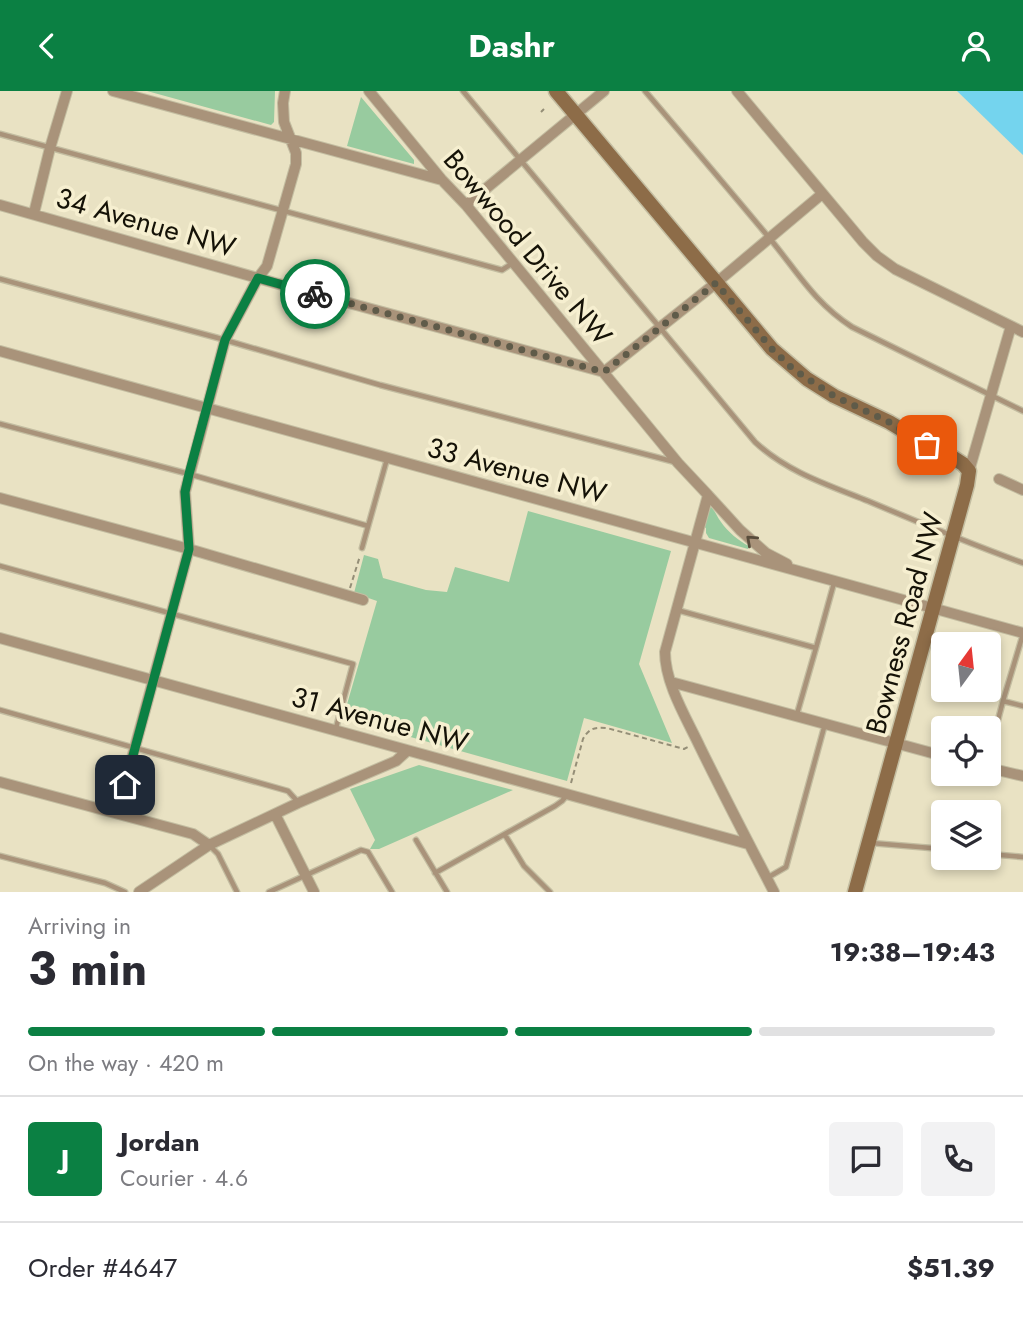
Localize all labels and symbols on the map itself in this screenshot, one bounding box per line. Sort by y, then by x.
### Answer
street label: Bowwood Drive NW [433,141,622,354]
street label: 34 Avenue NW [51,177,241,268]
courier [280,259,350,329]
pin [897,415,957,475]
street label: 33 Avenue NW [423,427,611,514]
street label: Bowness Road NW [855,508,954,738]
one-way arrow [746,535,759,548]
north arrow [931,632,1001,702]
street label: 31 Avenue NW [287,676,473,763]
pin [95,755,155,815]

